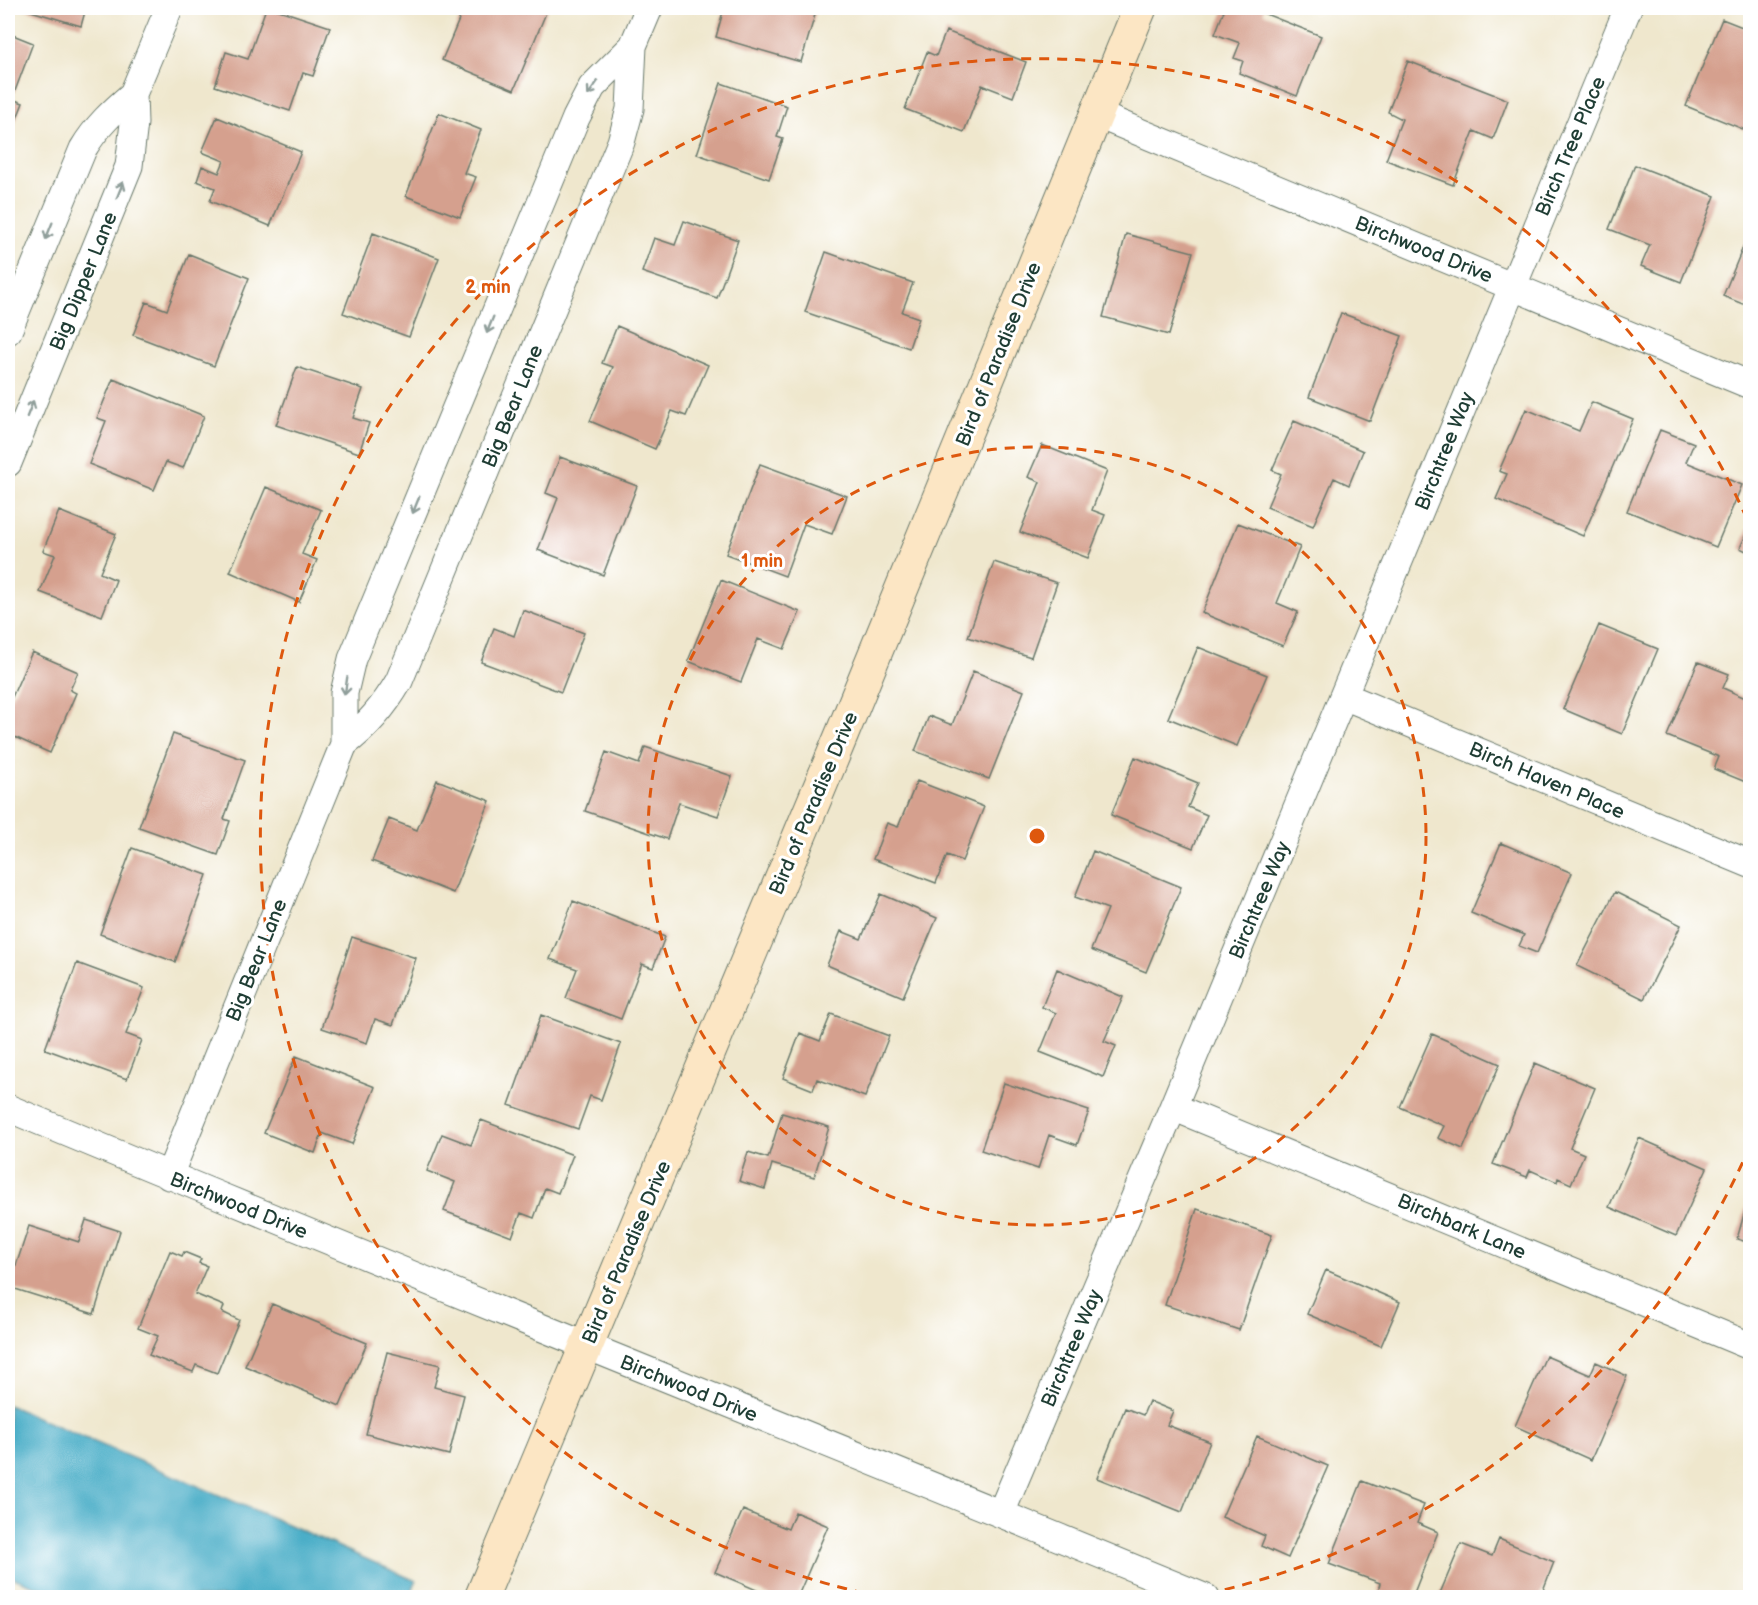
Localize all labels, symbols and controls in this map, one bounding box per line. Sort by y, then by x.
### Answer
street label: Birch Tree Place [1531,73,1611,220]
one-way arrow [587,80,599,96]
one-way arrow [115,181,126,200]
street label: Big Dipper Lane [45,208,123,354]
street label: Birchwood Drive [1351,211,1496,289]
one-way arrow [43,221,54,240]
street label: Bird of Paradise Drive [951,259,1047,450]
text: 2 min [465,277,511,298]
one-way arrow [484,315,495,333]
street label: Big Bear Lane [477,341,548,471]
street label: Birchtree Way [1410,389,1480,514]
one-way arrow [25,400,36,419]
one-way arrow [410,495,421,514]
text: 1 min [741,551,783,572]
one-way arrow [340,676,351,696]
street label: Bird of Paradise Drive [764,708,863,899]
street label: Birch Haven Place [1465,737,1628,825]
centre of rings [1027,826,1047,846]
street label: Birchtree Way [1224,838,1296,963]
street label: Big Bear Lane [221,895,292,1025]
street label: Bird of Paradise Drive [577,1157,676,1348]
street label: Birchwood Drive [166,1167,311,1245]
street label: Birchbark Lane [1394,1189,1530,1265]
street label: Birchtree Way [1036,1286,1108,1411]
street label: Birchwood Drive [616,1350,761,1428]

